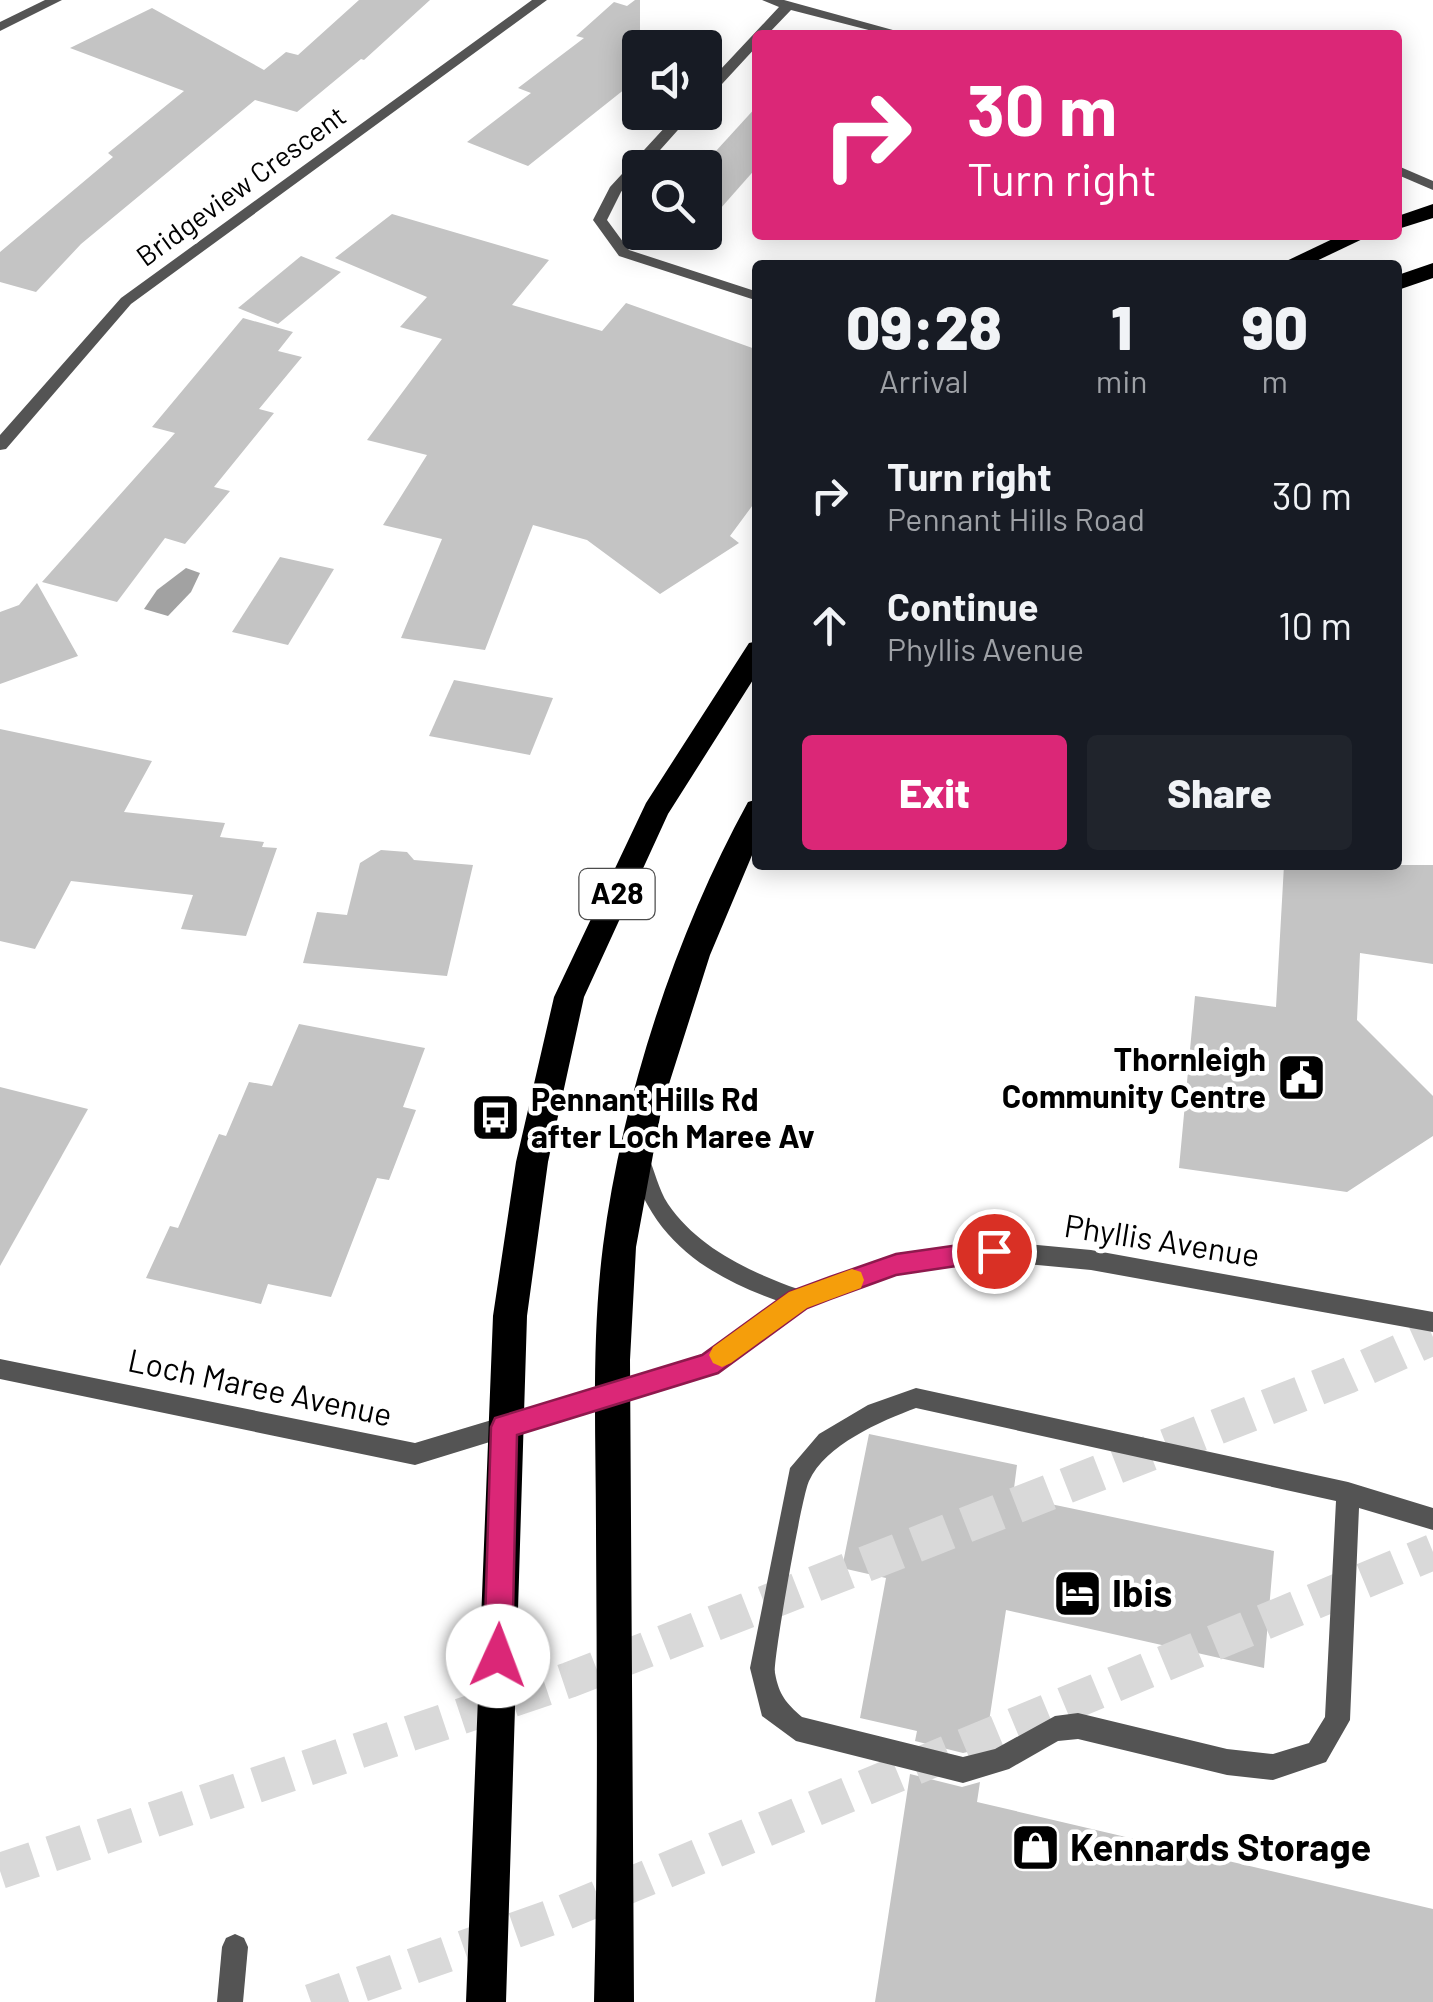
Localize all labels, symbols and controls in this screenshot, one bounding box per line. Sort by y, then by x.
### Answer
map controls [622,30,722,250]
button: sound [622,30,722,130]
text: 30 m [967,66,1117,150]
icon: right [802,70,932,200]
street label: Bridgeview Crescent [129,98,352,273]
button: search [622,150,722,250]
text: Turn right [967,151,1157,205]
text: 09:28 [846,290,1002,362]
text: 1 [1111,290,1132,362]
text: 90 [1242,290,1308,362]
text: Arrival [879,361,969,399]
text: min [1096,361,1148,399]
text: m [1262,361,1288,399]
text: Turn right [887,453,1052,499]
icon: right [802,468,857,523]
text: 30 m [1272,472,1352,518]
text: Pennant Hills Road [887,499,1145,537]
text: Continue [887,583,1038,629]
icon: ahead [802,598,857,653]
text: 10 m [1278,602,1352,648]
text: Phyllis Avenue [887,629,1084,667]
button: Exit [802,735,1067,850]
button: Share [1087,735,1352,850]
road number: A28 [580,869,654,919]
place label: Thornleigh Community Centre [1002,1039,1266,1114]
public building icon: Thornleigh Community Centre [1275,1052,1327,1104]
place label: Pennant Hills Rd after Loch Maree Av [531,1079,815,1154]
bus stop icon: Pennant Hills Rd after Loch Maree Av [470,1092,522,1144]
street label: Phyllis Avenue [1062,1205,1263,1273]
pin [952,1209,1037,1294]
icon: arrive [967,1224,1022,1279]
street label: Loch Maree Avenue [125,1340,396,1433]
hotel icon: Ibis [1051,1568,1103,1620]
place label: Ibis [1112,1569,1172,1615]
position arrow [446,1604,550,1708]
shop icon: Kennards Storage [1009,1822,1061,1874]
place label: Kennards Storage [1070,1823,1371,1869]

